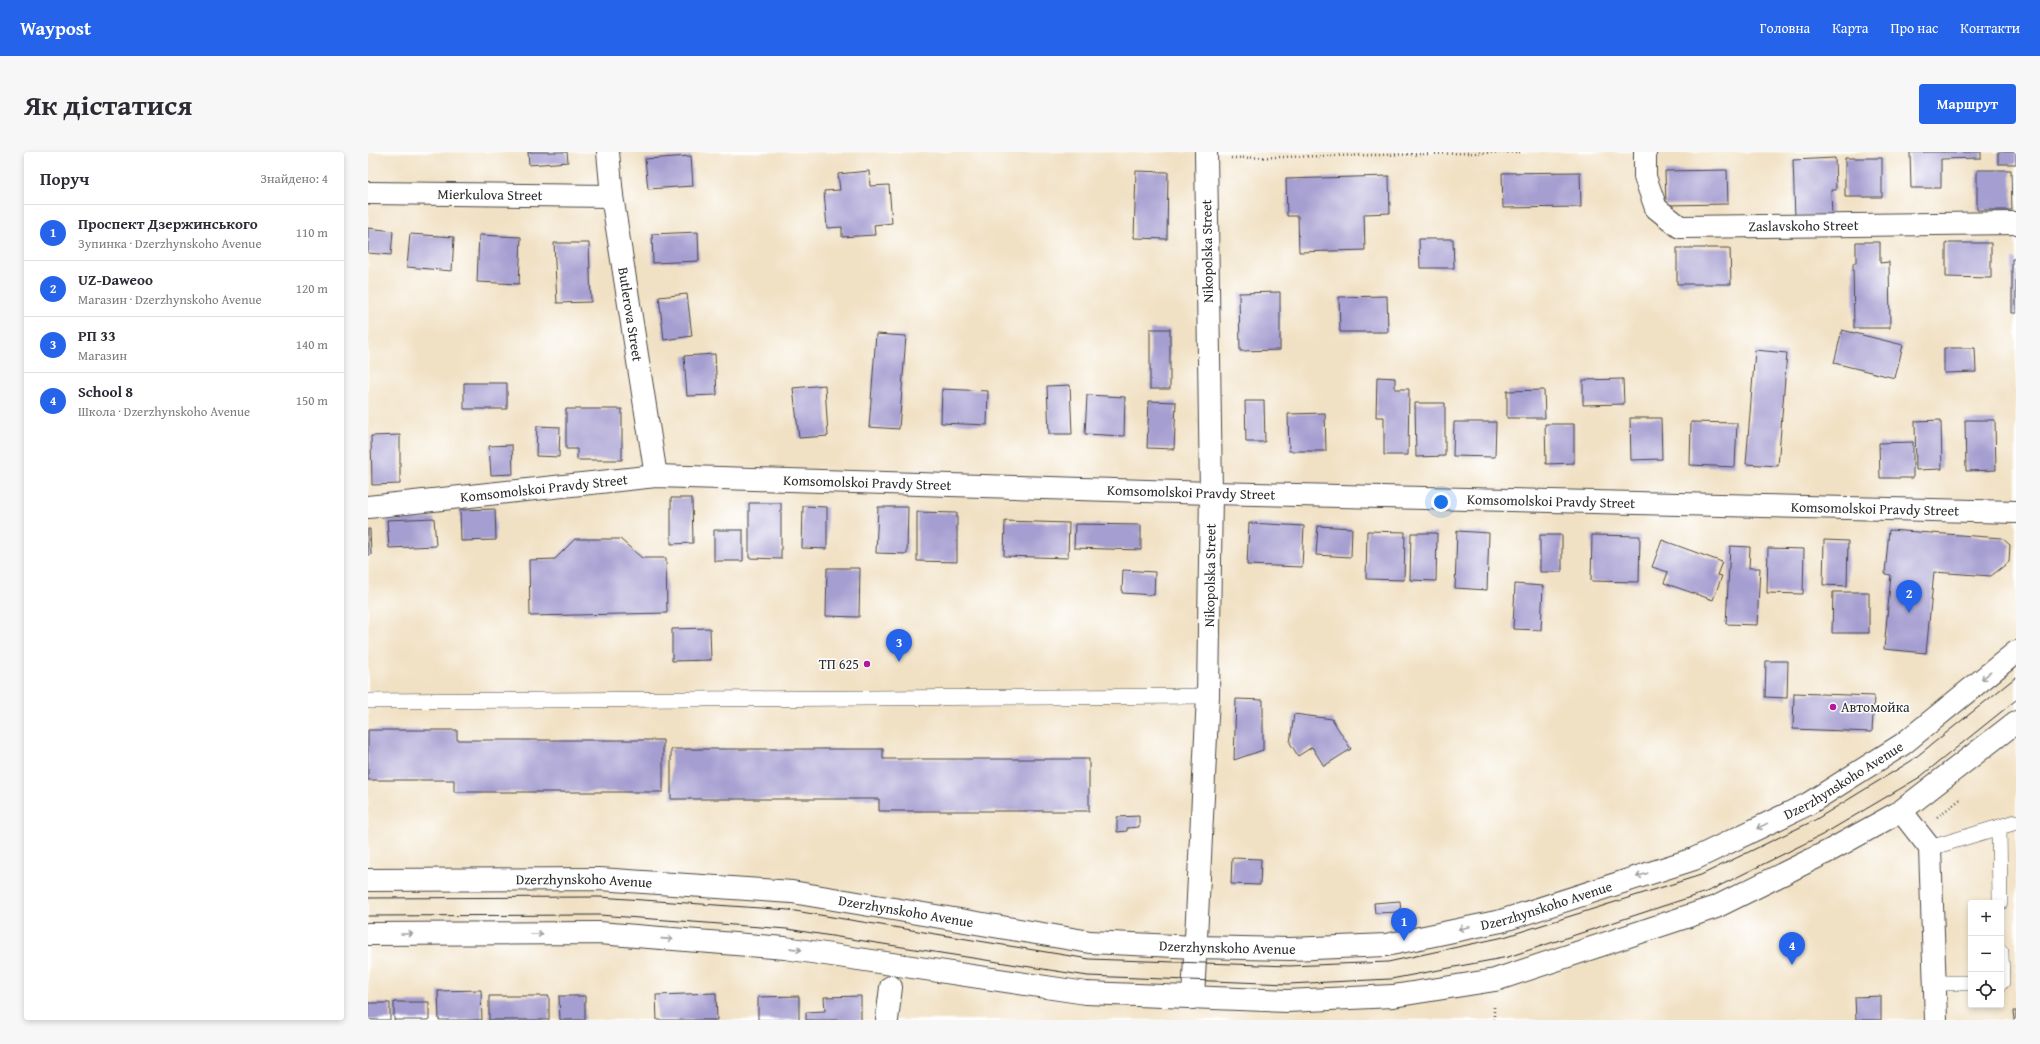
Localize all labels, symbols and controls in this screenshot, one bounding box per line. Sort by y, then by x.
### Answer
text: Waypost [20,14,91,42]
text: Головна [1760,18,1810,38]
text: Карта [1832,18,1868,38]
text: Про нас [1890,18,1938,38]
text: Контакти [1960,18,2020,38]
text: Як дістатися [24,84,192,125]
button: Маршрут [1919,84,2016,124]
text: Поруч [40,166,89,191]
text: Знайдено: 4 [260,169,328,188]
street label: Mierkulova Street [437,184,543,205]
street label: Nikopolska Street [1196,199,1218,303]
text: Проспект Дзержинського [78,213,258,234]
street label: Zaslavskoho Street [1748,215,1859,236]
text: 1 [50,223,56,242]
text: 110 m [296,223,328,242]
text: Зупинка · Dzerzhynskoho Avenue [78,234,262,253]
street label: Butlerova Street [613,266,648,363]
text: UZ-Daweoo [78,269,153,290]
text: 2 [50,279,56,298]
text: 120 m [296,279,328,298]
text: Магазин · Dzerzhynskoho Avenue [78,290,262,309]
text: РП 33 [78,325,116,346]
text: 3 [50,335,56,354]
text: 140 m [296,335,328,354]
text: Магазин [78,346,127,365]
text: School 8 [78,381,133,402]
text: 4 [50,391,56,410]
text: 150 m [296,391,328,410]
text: Школа · Dzerzhynskoho Avenue [78,402,250,421]
street label: Komsomolskoi Pravdy Street [459,469,629,507]
street label: Komsomolskoi Pravdy Street [783,470,952,495]
street label: Komsomolskoi Pravdy Street [1107,480,1276,505]
street label: Komsomolskoi Pravdy Street [1467,489,1635,513]
your location [1431,492,1451,512]
street label: Komsomolskoi Pravdy Street [1791,497,1959,521]
street label: Nikopolska Street [1199,523,1221,627]
pin: 2 [1896,580,1922,613]
pin: 3 [886,629,912,662]
place label: ТП 625 [819,654,859,674]
marker: ТП 625 [862,659,872,669]
one-way arrow [1980,672,1991,681]
place label: Автомойка [1841,697,1910,717]
marker: Автомойка [1828,702,1838,712]
street label: Dzerzhynskoho Avenue [1780,736,1907,824]
one-way arrow [1756,823,1768,830]
street label: Dzerzhynskoho Avenue [516,869,653,893]
one-way arrow [1636,872,1649,879]
street label: Dzerzhynskoho Avenue [1479,876,1615,935]
street label: Dzerzhynskoho Avenue [837,890,975,932]
map controls [1968,900,2004,1008]
button: + [1968,900,2004,936]
pin: 1 [1391,908,1417,941]
one-way arrow [1458,925,1471,933]
one-way arrow [400,930,413,938]
one-way arrow [530,930,543,938]
pin: 4 [1779,932,1805,965]
one-way arrow [660,935,673,942]
street label: Dzerzhynskoho Avenue [1159,935,1296,959]
button: − [1968,936,2004,972]
one-way arrow [789,945,802,953]
button: locate [1968,972,2004,1008]

